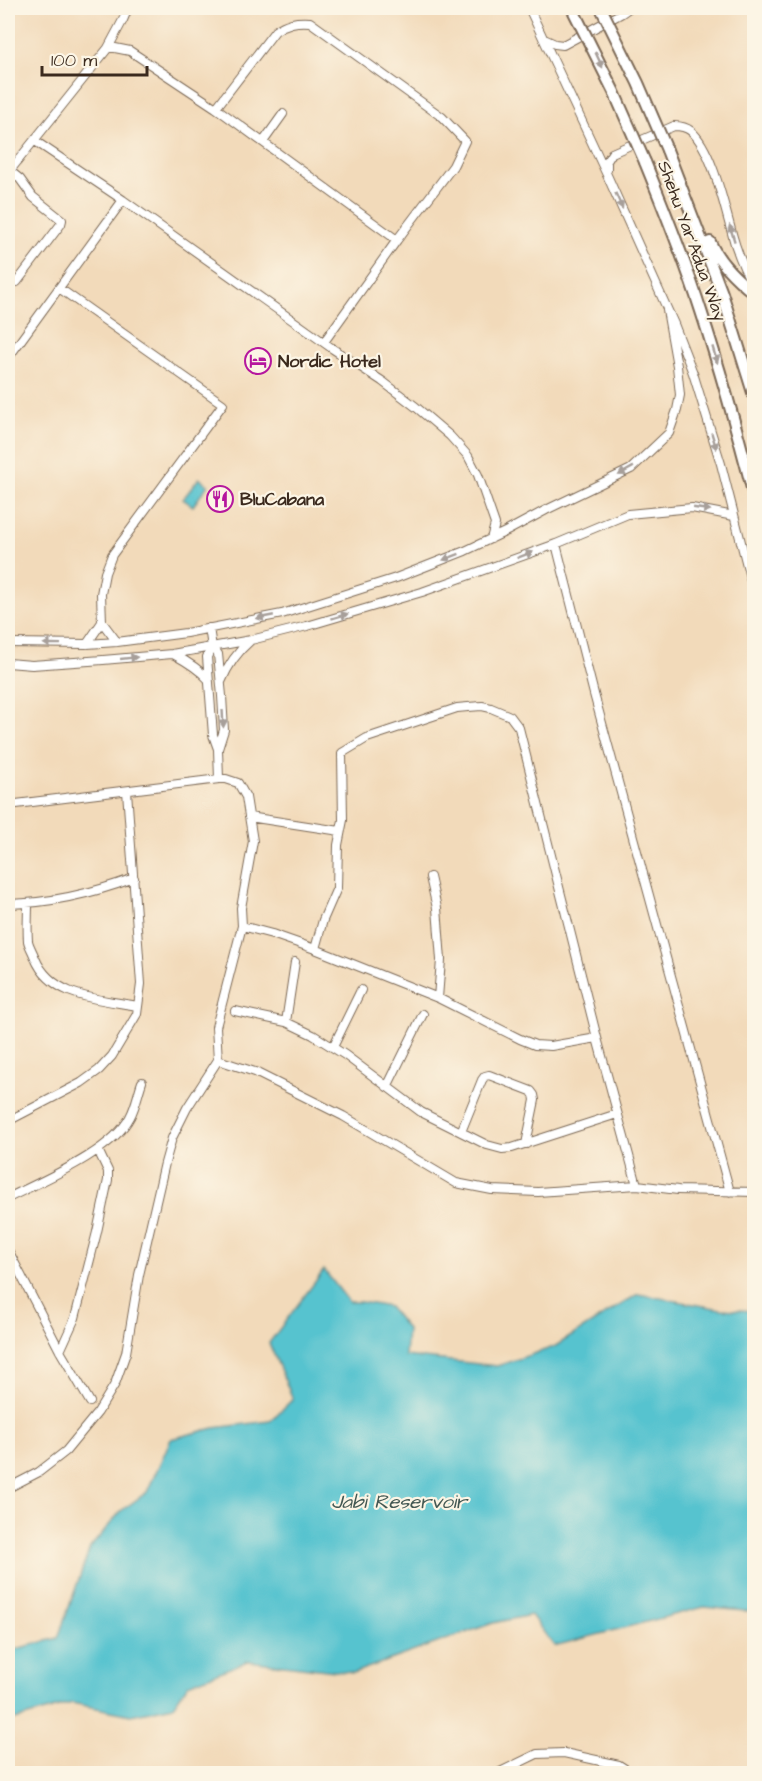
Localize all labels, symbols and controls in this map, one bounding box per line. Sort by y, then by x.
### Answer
scale bar [42,39,147,77]
text: 100 m [51,48,97,73]
one-way arrow [594,51,603,68]
street label: Shehu Yar'Adua Way [650,157,733,325]
one-way arrow [614,193,624,211]
one-way arrow [727,224,736,242]
hotel icon: Nordic Hotel [243,346,273,376]
one-way arrow [711,346,720,364]
place label: Nordic Hotel [278,349,381,374]
one-way arrow [710,432,719,450]
one-way arrow [617,466,634,476]
restaurant icon: BluCabana [205,484,235,514]
place label: BluCabana [240,487,325,512]
one-way arrow [693,504,712,514]
one-way arrow [516,550,534,560]
one-way arrow [441,552,459,562]
one-way arrow [331,611,349,620]
one-way arrow [256,613,275,622]
one-way arrow [42,639,61,648]
one-way arrow [119,653,138,663]
one-way arrow [219,709,228,728]
water label: Jabi Reservoir [331,1488,469,1516]

